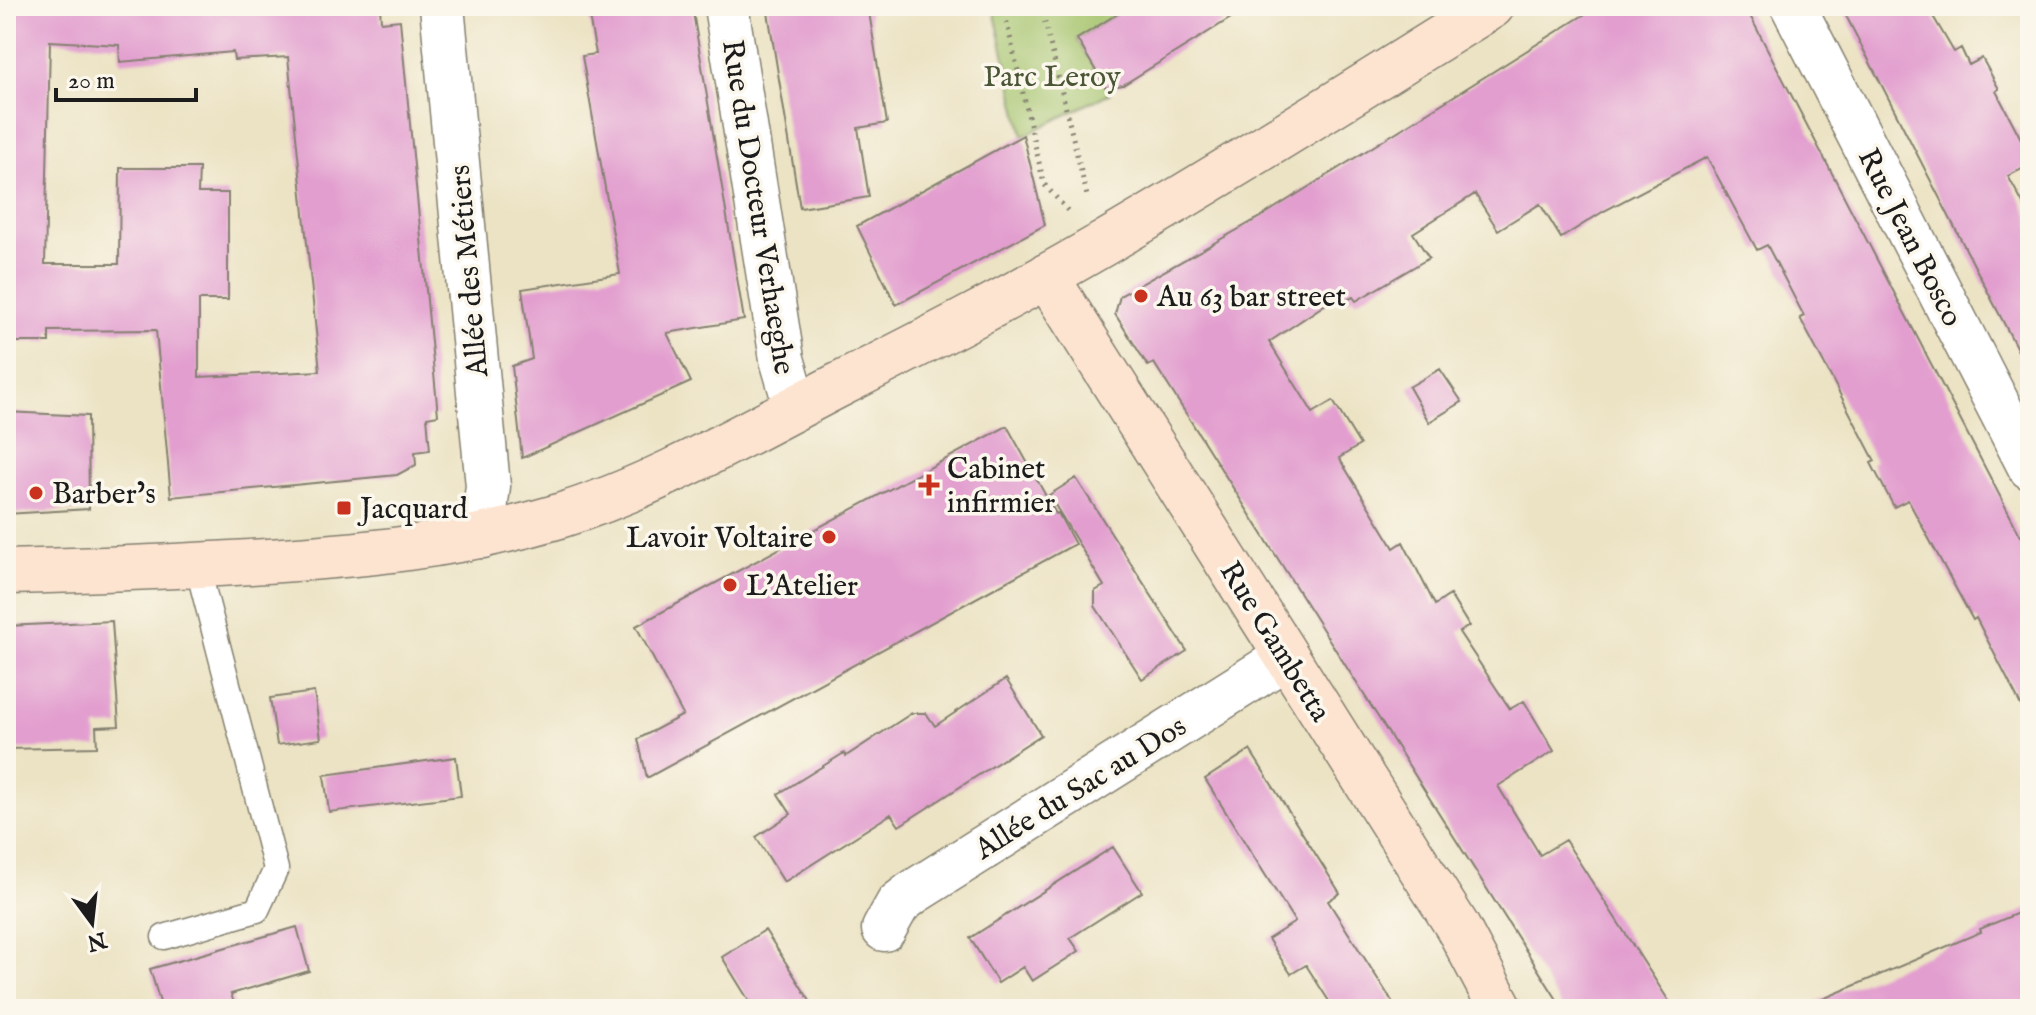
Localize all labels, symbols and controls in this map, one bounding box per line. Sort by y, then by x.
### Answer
street label: Rue du Docteur Verhaeghe [712,37,802,377]
scale bar [56,52,196,102]
park label: Parc Leroy [983,59,1121,97]
text: 20 m [68,66,115,97]
street label: Rue Jean Bosco [1848,142,1970,333]
street label: Allée des Métiers [442,163,498,379]
place label: Au 63 bar street [1156,279,1346,317]
marker: Au 63 bar street [1132,287,1150,305]
place label: Cabinet infirmier [947,451,1055,523]
marker: Cabinet infirmier [918,474,940,496]
place label: Barber’s [52,476,156,514]
marker: Barber’s [27,484,45,502]
place label: Jacquard [357,491,469,529]
marker: Jacquard [335,499,353,517]
place label: Lavoir Voltaire [626,520,813,558]
marker: Lavoir Voltaire [820,528,838,546]
street label: Rue Gambetta [1210,555,1339,729]
place label: L’Atelier [746,568,858,606]
marker: L’Atelier [721,576,739,594]
street label: Allée du Sac au Dos [967,708,1194,870]
north arrow [52,883,132,963]
text: N [84,924,110,956]

